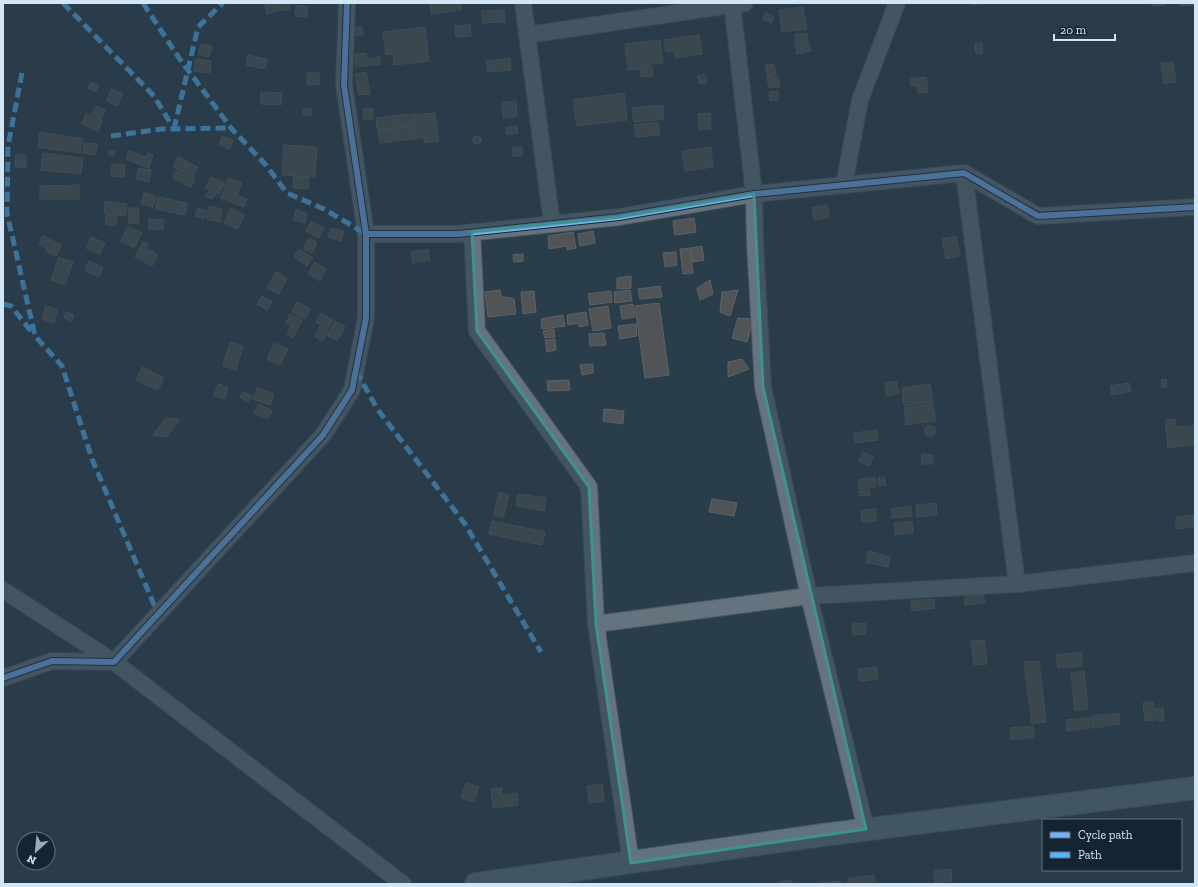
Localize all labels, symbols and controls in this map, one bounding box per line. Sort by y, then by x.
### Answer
scale bar [1054,16,1115,42]
text: 20 m [1060,23,1087,37]
legend [1042,819,1182,871]
text: Cycle path [1078,828,1133,842]
north arrow [16,831,56,871]
text: Path [1078,848,1102,862]
text: N [24,851,38,867]

